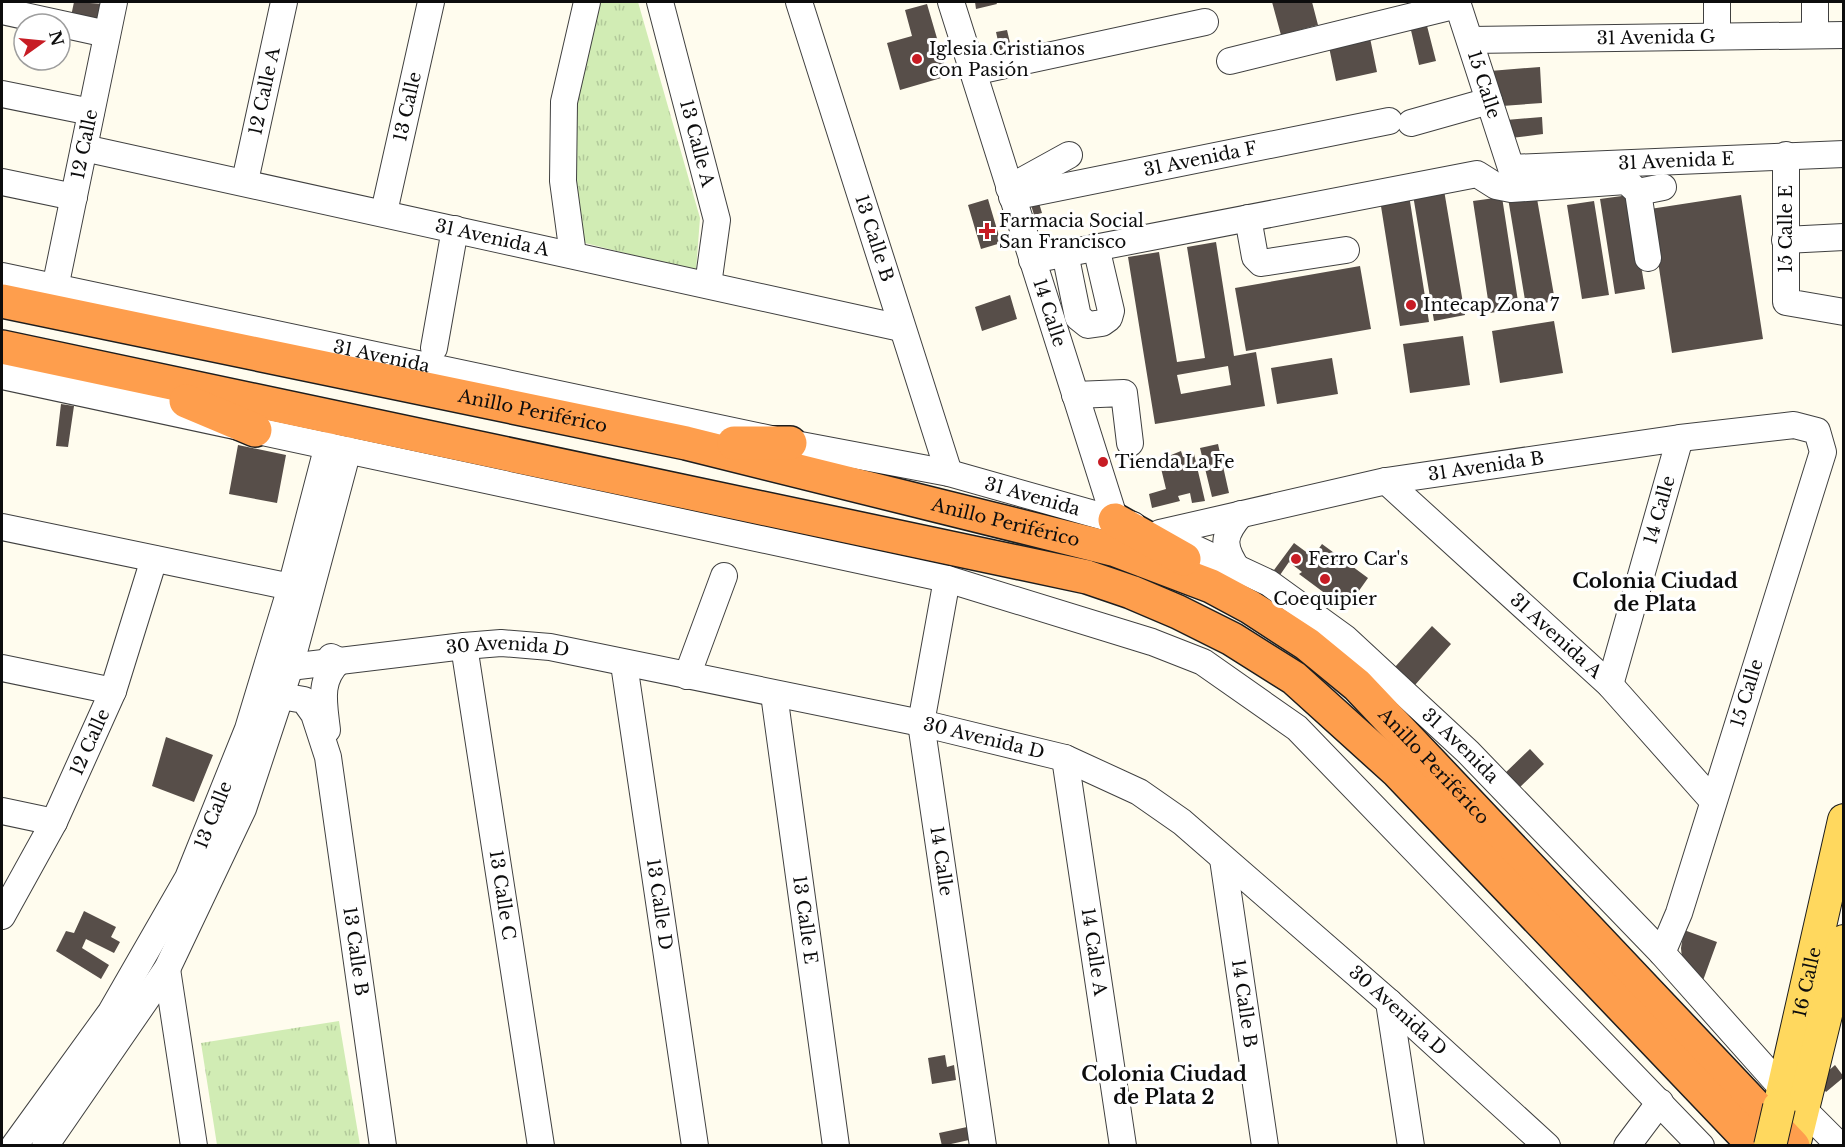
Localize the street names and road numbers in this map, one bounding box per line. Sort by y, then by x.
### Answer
street label: 31 Avenida G [1596,26,1716,49]
street label: 12 Calle A [244,44,285,137]
street label: 15 Calle [1463,48,1505,121]
street label: 13 Calle [389,70,426,144]
street label: 13 Calle A [675,97,719,190]
street label: 12 Calle [67,107,103,181]
street label: 31 Avenida F [1142,137,1259,181]
street label: 31 Avenida E [1618,148,1735,174]
street label: 15 Calle E [1775,185,1797,273]
street label: 13 Calle B [850,192,898,284]
street label: 31 Avenida A [433,215,552,261]
street label: 14 Calle [1028,276,1070,350]
street label: 31 Avenida [331,336,432,377]
street label: Anillo Periférico [455,385,609,437]
street label: 31 Avenida B [1427,447,1545,486]
street label: 31 Avenida [982,473,1083,521]
street label: 14 Calle [1639,473,1680,547]
street label: Anillo Periférico [928,493,1082,552]
street label: 31 Avenida A [1506,589,1607,684]
street label: 30 Avenida D [445,632,571,662]
street label: 15 Calle [1726,656,1768,730]
street label: Anillo Periférico [1373,703,1494,829]
street label: 31 Avenida [1417,704,1503,788]
street label: 12 Calle [65,705,115,779]
street label: 30 Avenida D [921,713,1047,764]
street label: 13 Calle [190,778,237,852]
street label: 14 Calle [925,825,957,898]
street label: 13 Calle C [485,849,520,941]
street label: 13 Calle D [642,857,677,951]
street label: 13 Calle E [788,874,822,965]
street label: 13 Calle B [338,905,373,997]
street label: 14 Calle A [1077,906,1112,998]
street label: 16 Calle [1789,945,1826,1019]
street label: 14 Calle B [1227,958,1261,1049]
street label: 30 Avenida D [1344,961,1451,1060]

